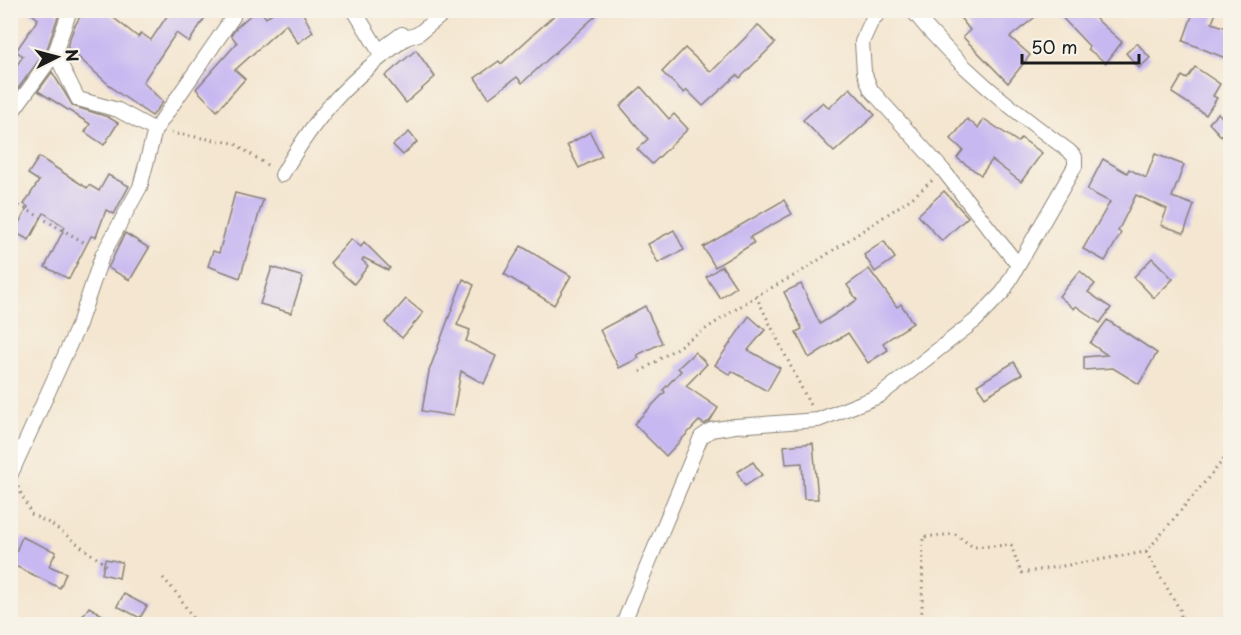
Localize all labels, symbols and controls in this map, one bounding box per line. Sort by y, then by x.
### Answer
north arrow [27,27,87,87]
scale bar [1022,27,1139,65]
text: 50 m [1031,33,1078,60]
text: N [60,48,86,63]

